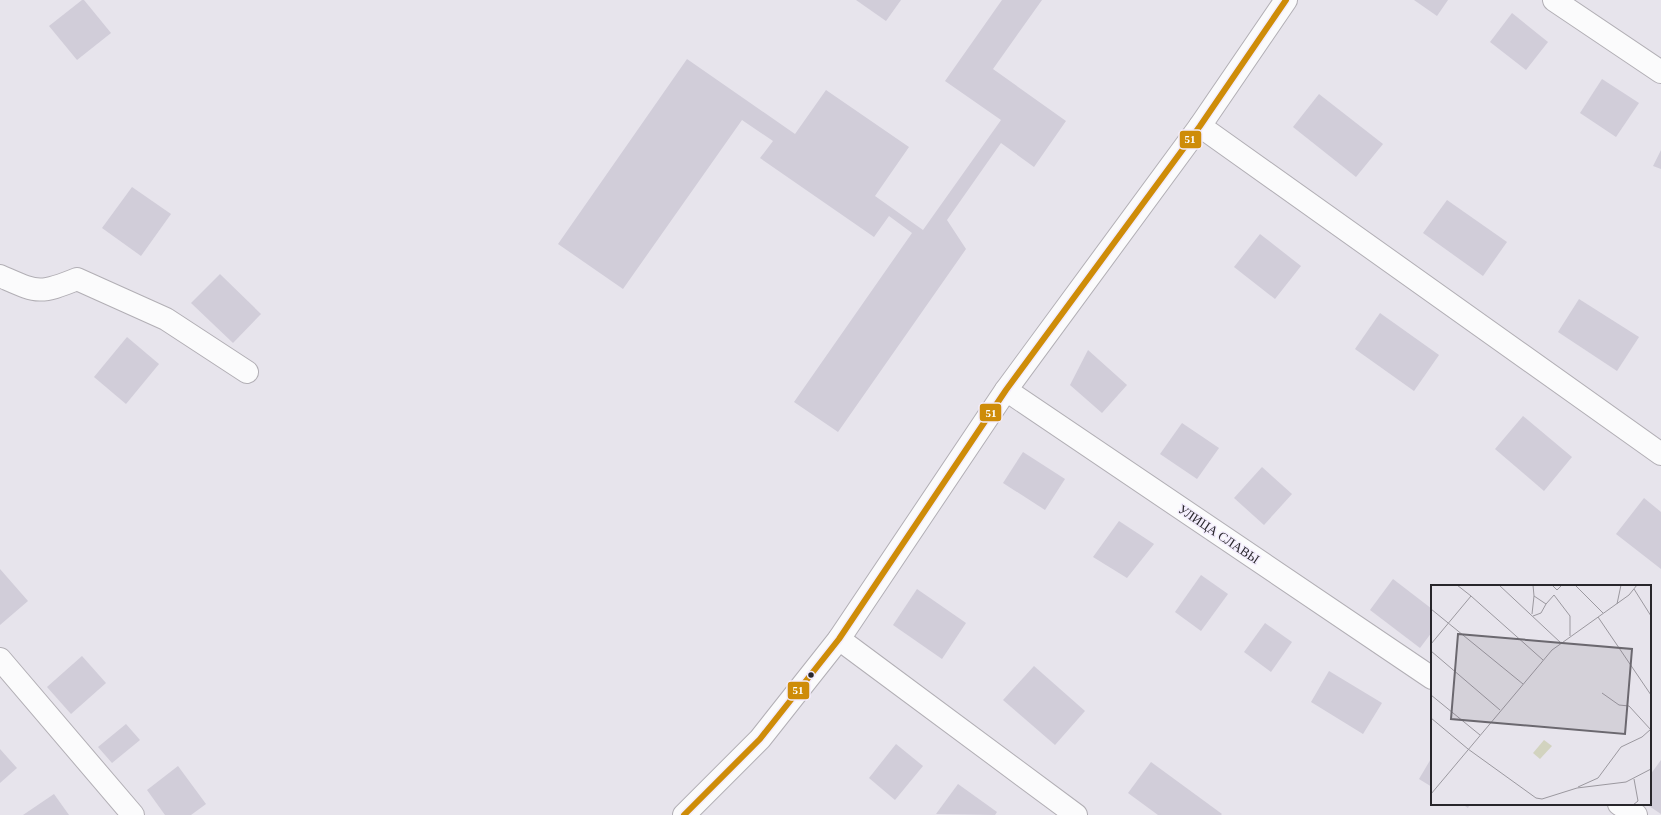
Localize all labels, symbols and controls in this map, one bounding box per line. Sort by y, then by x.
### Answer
line badge: 51 [1179,130,1202,149]
text: 51 [1185,133,1196,145]
line badge: 51 [979,403,1002,422]
text: 51 [986,407,997,419]
street label: УЛИЦА СЛАВЫ [1176,501,1262,567]
inset map [1431,585,1651,805]
unlabelled marker [806,670,816,680]
line badge: 51 [787,681,810,700]
text: 51 [793,684,804,696]

